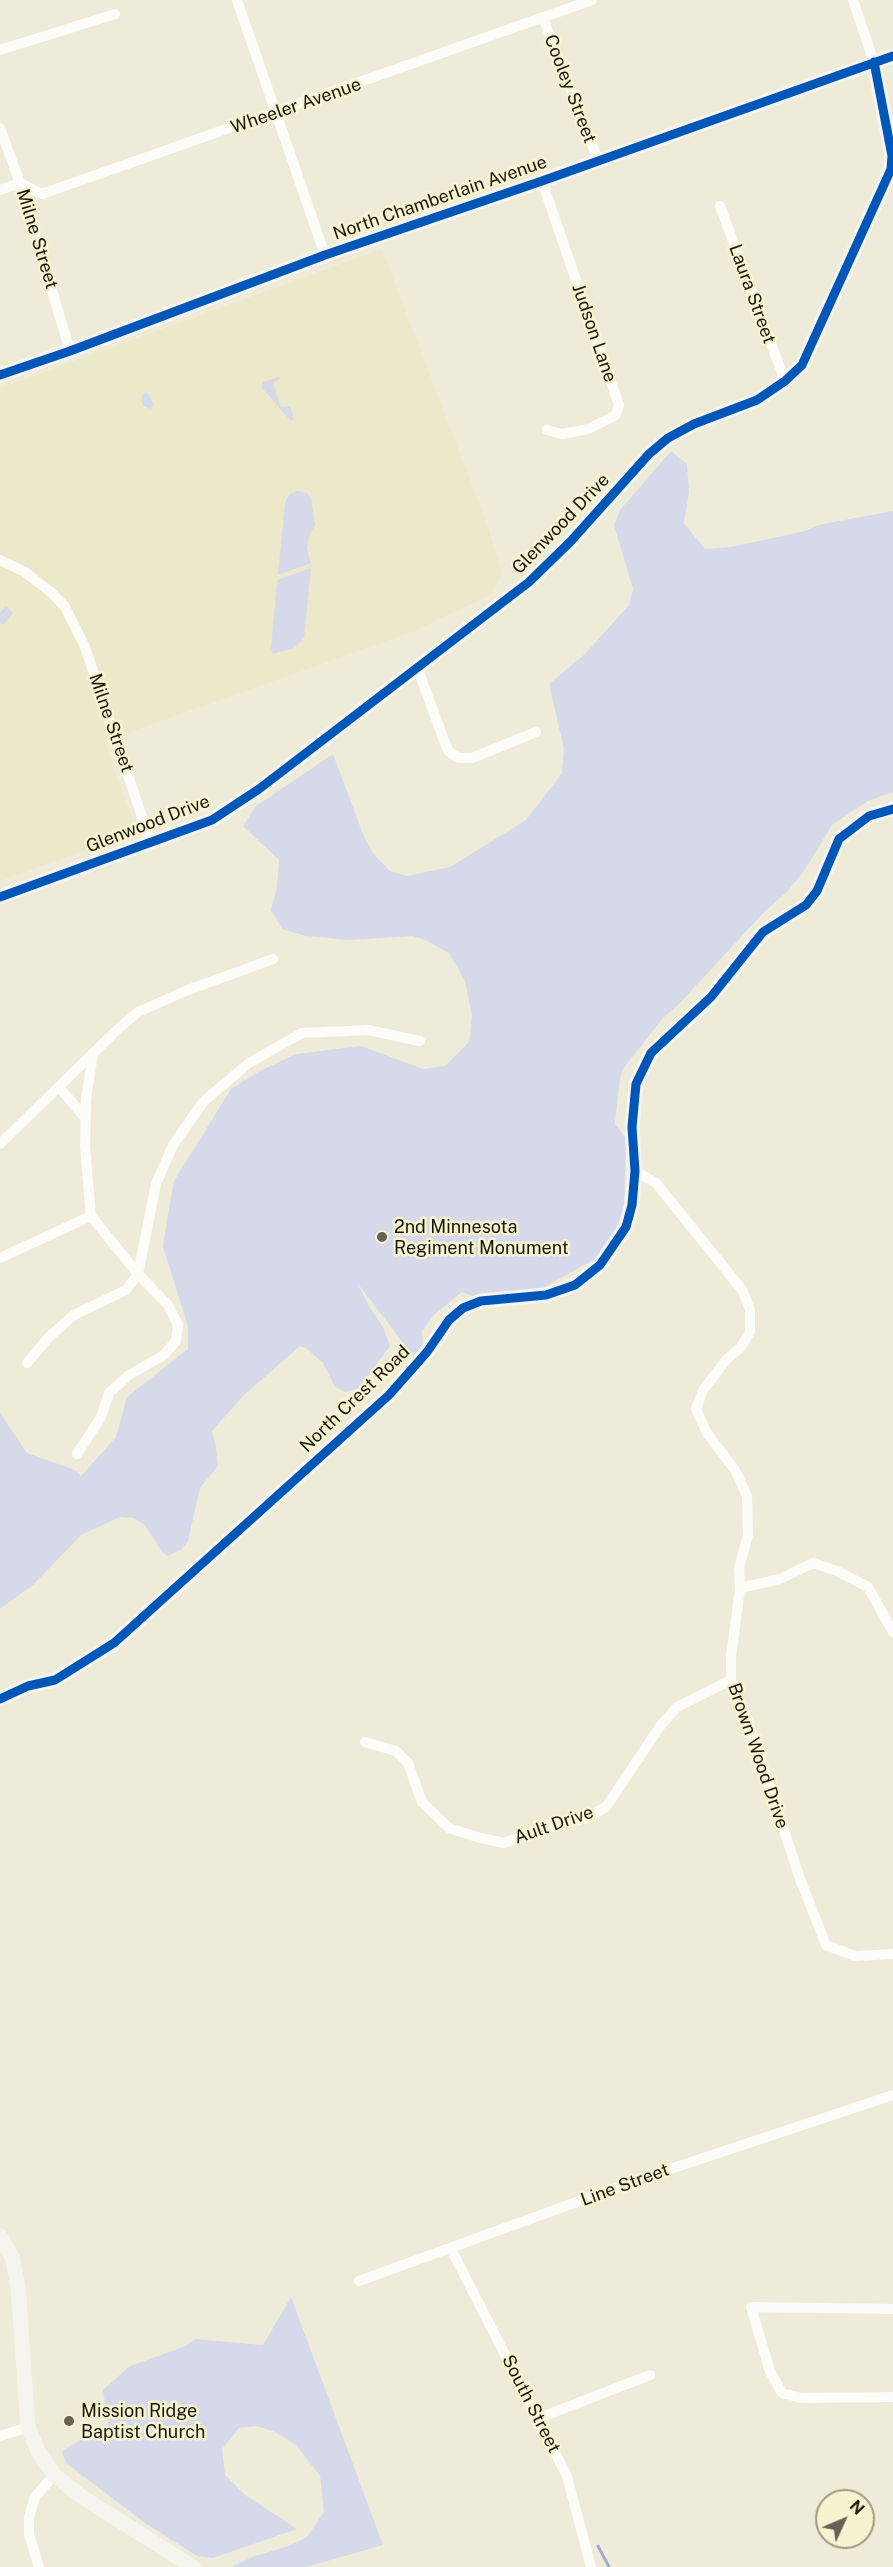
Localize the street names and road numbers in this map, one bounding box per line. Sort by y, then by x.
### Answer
street label: Cooley Street [539,32,601,146]
street label: Wheeler Avenue [228,74,364,138]
street label: North Chamberlain Avenue [330,151,550,245]
street label: Milne Street [12,186,62,292]
street label: Laura Street [724,241,780,347]
street label: Judson Lane [567,281,621,385]
street label: Glenwood Drive [508,469,614,579]
street label: Milne Street [84,671,138,775]
street label: Glenwood Drive [83,790,213,858]
street label: North Crest Road [296,1341,414,1457]
street label: Brown Wood Drive [723,1680,793,1832]
street label: Ault Drive [512,1801,596,1849]
street label: Line Street [578,2159,672,2211]
street label: South Street [497,2351,565,2457]

